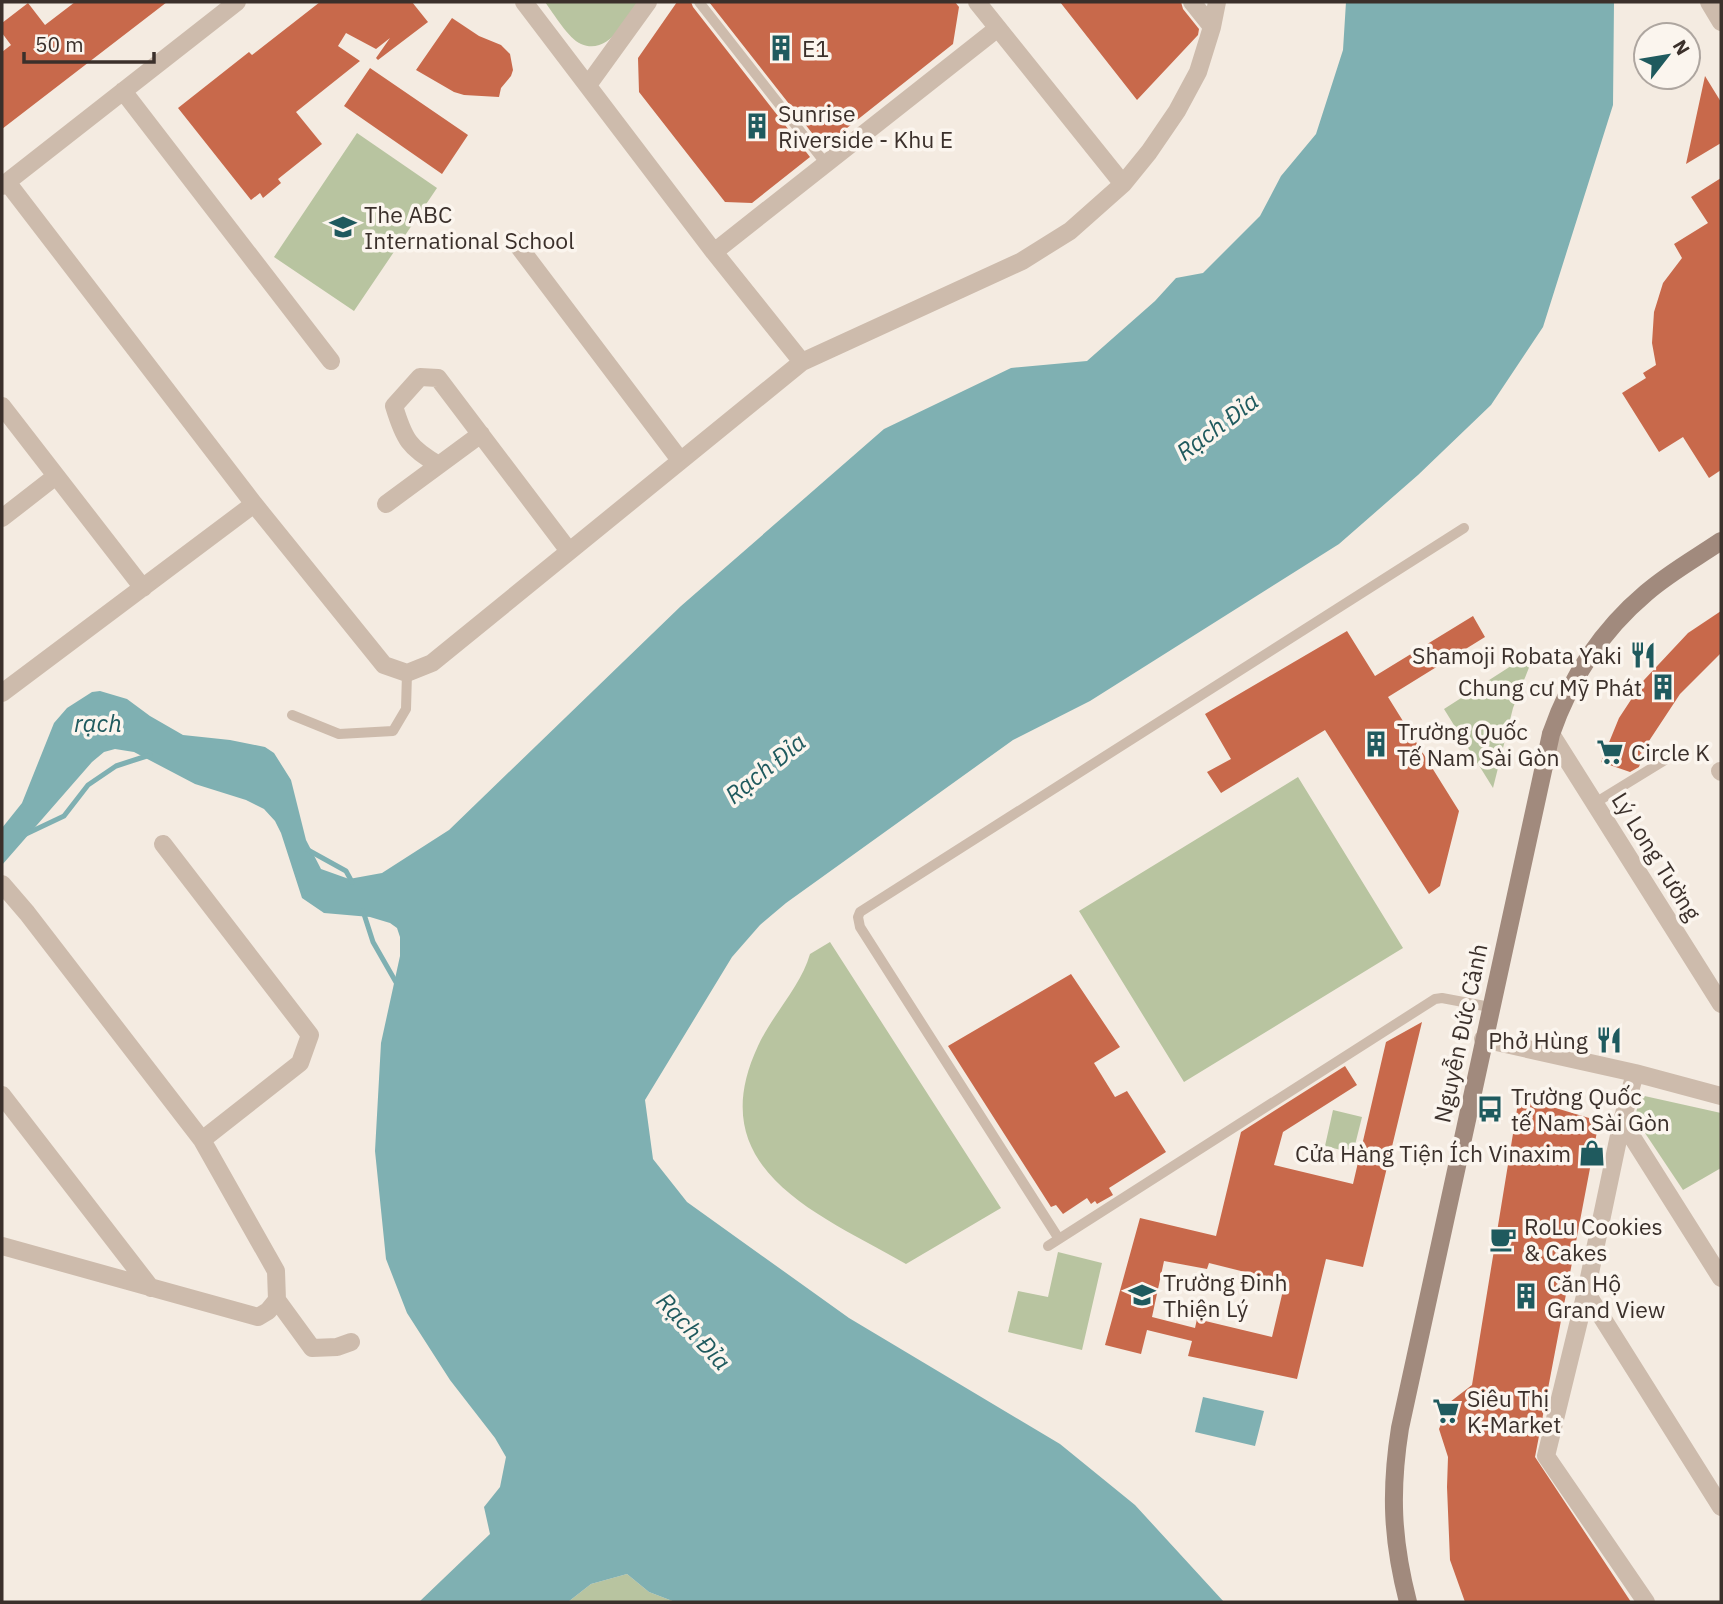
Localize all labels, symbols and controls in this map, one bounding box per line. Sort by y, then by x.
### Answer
scale bar [24,21,154,65]
north arrow [1632,21,1702,91]
text: 50 m [35,30,84,58]
building icon: E1 [766,33,796,63]
place label: E1 [802,33,829,63]
text: N [1668,35,1695,59]
place label: Sunrise Riverside - Khu E [778,98,953,154]
building icon: Sunrise Riverside - Khu E [742,111,772,141]
place label: The ABC International School [364,199,574,255]
school or university icon: The ABC International School [328,212,358,242]
water label: Rạch Đỉa [1169,385,1265,467]
place label: Shamoji Robata Yaki [1412,640,1622,670]
restaurant icon: Shamoji Robata Yaki [1628,640,1658,670]
place label: Chung cư Mỹ Phát [1458,672,1642,702]
building icon: Chung cư Mỹ Phát [1648,672,1678,702]
water label: rạch [74,707,122,739]
place label: Trường Quốc Tế Nam Sài Gòn [1397,716,1560,772]
water label: Rạch Đỉa [718,726,812,810]
building icon: Trường Quốc Tế Nam Sài Gòn [1361,729,1391,759]
supermarket icon: Circle K [1595,737,1625,767]
place label: Circle K [1631,737,1710,767]
street label: Lý Long Tường [1606,786,1708,926]
street label: Nguyễn Đức Cảnh [1426,941,1494,1125]
place label: Phở Hùng [1488,1025,1588,1055]
restaurant icon: Phở Hùng [1594,1025,1624,1055]
place label: Trường Quốc tế Nam Sài Gòn [1511,1081,1670,1137]
bus stop icon: Trường Quốc tế Nam Sài Gòn [1475,1094,1505,1124]
place label: Cửa Hàng Tiện Ích Vinaxim [1295,1138,1571,1168]
shop icon: Cửa Hàng Tiện Ích Vinaxim [1577,1138,1607,1168]
place label: RoLu Cookies & Cakes [1524,1211,1663,1267]
cafe icon: RoLu Cookies & Cakes [1488,1224,1518,1254]
place label: Trường Đinh Thiện Lý [1163,1267,1288,1323]
place label: Căn Hộ Grand View [1547,1268,1665,1324]
school or university icon: Trường Đinh Thiện Lý [1127,1280,1157,1310]
building icon: Căn Hộ Grand View [1511,1281,1541,1311]
water label: Rạch Đỉa [650,1285,738,1377]
place label: Siêu Thị K-Market [1467,1383,1561,1439]
supermarket icon: Siêu Thị K-Market [1431,1396,1461,1426]

